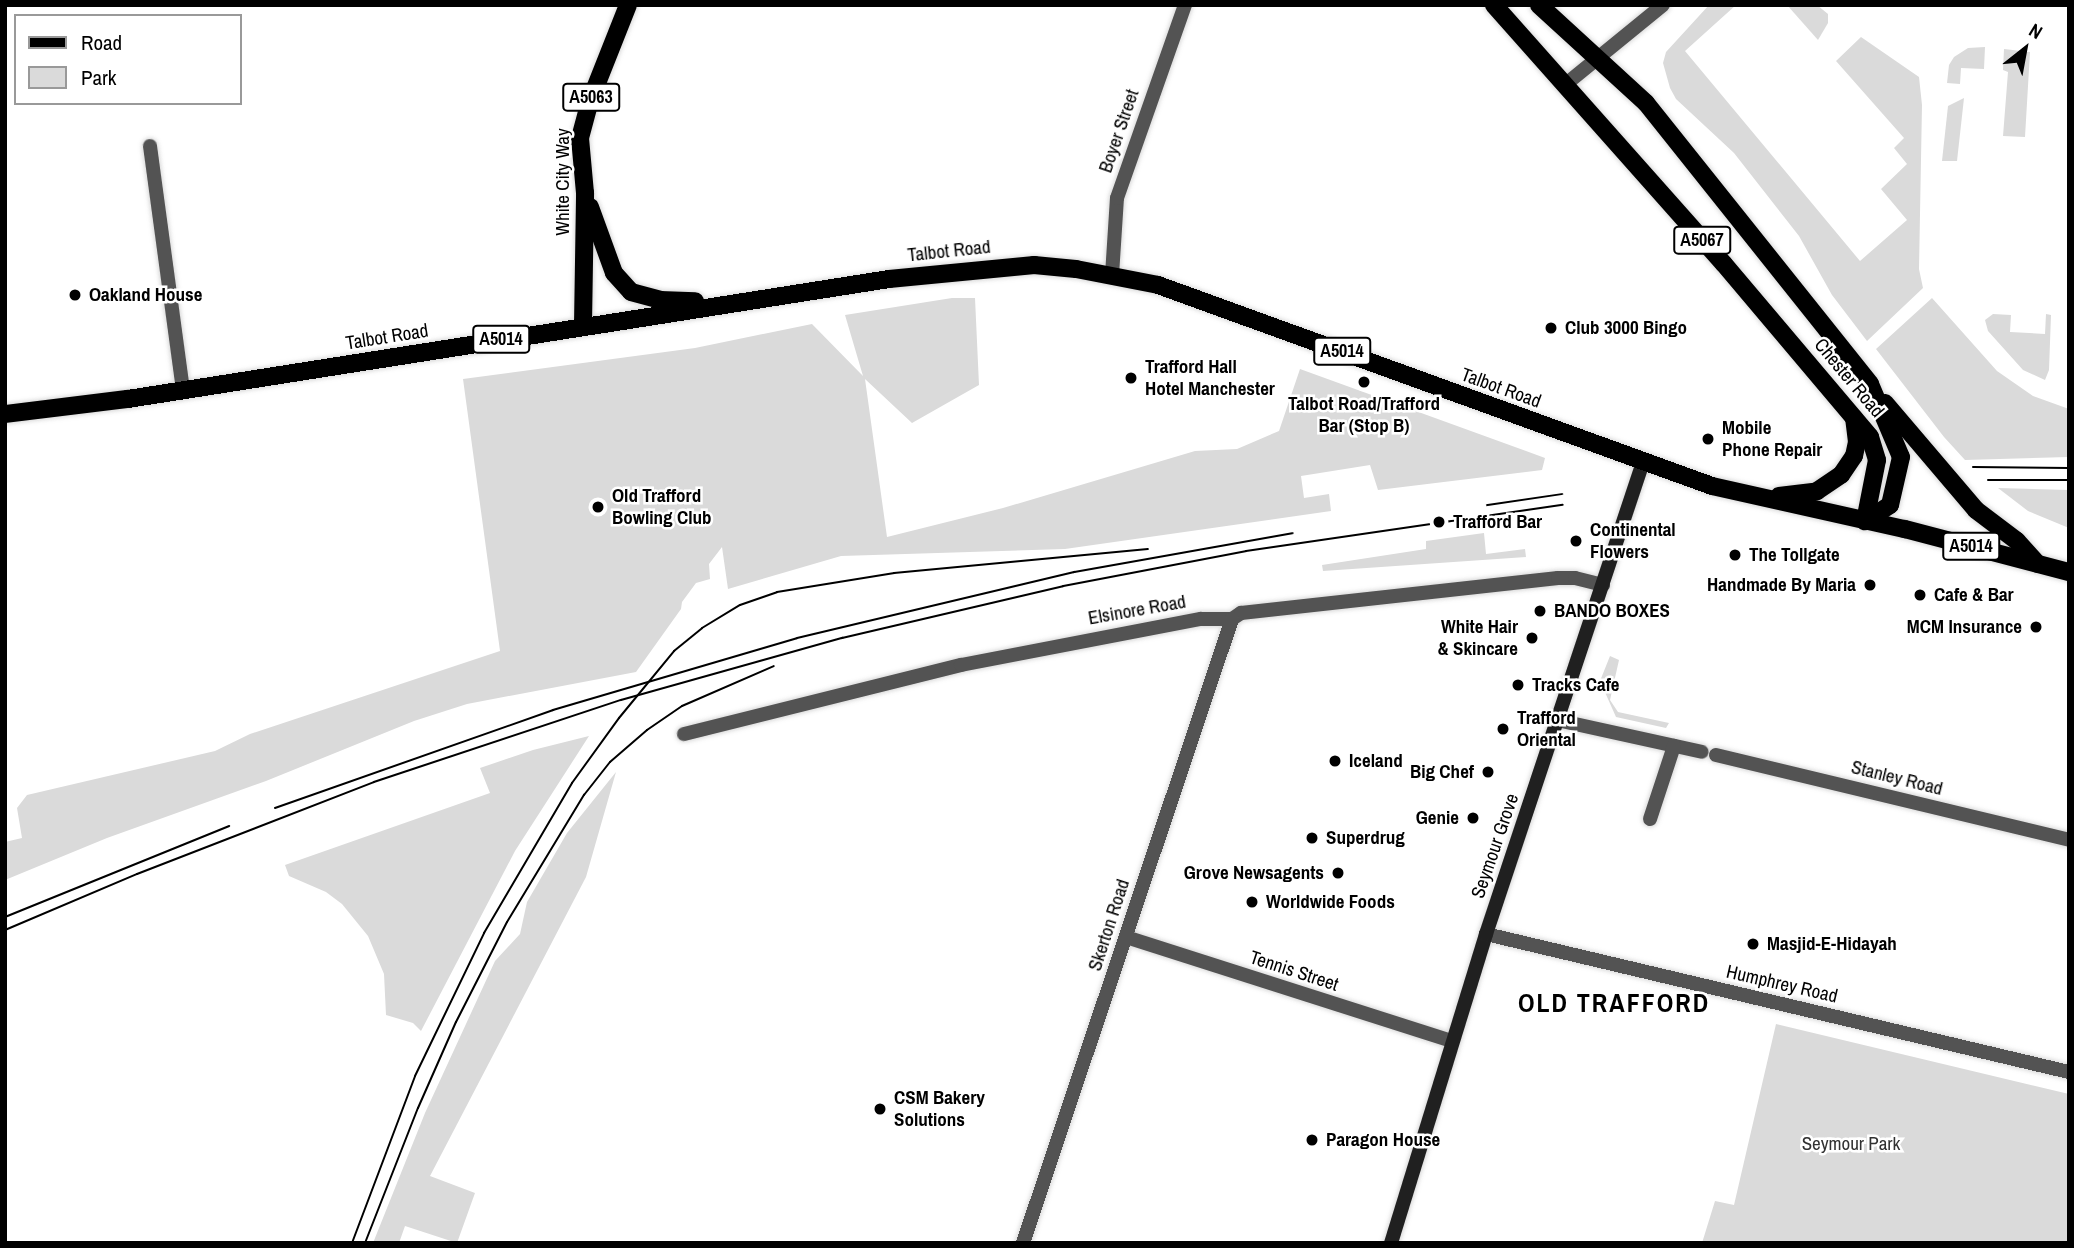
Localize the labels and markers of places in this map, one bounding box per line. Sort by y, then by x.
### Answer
place label: Oakland House [89,284,202,306]
marker: Oakland House [67,287,83,303]
place label: Club 3000 Bingo [1565,317,1687,339]
marker: Club 3000 Bingo [1543,320,1559,336]
place label: Trafford Hall Hotel Manchester [1145,356,1275,400]
marker: Trafford Hall Hotel Manchester [1123,370,1139,386]
marker: Talbot Road/Trafford Bar (Stop B) [1356,374,1372,390]
place label: Talbot Road/Trafford Bar (Stop B) [1288,393,1440,437]
place label: Mobile Phone Repair [1722,417,1822,461]
marker: Mobile Phone Repair [1700,431,1716,447]
place label: Old Trafford Bowling Club [612,485,712,529]
marker: Old Trafford Bowling Club [590,499,606,515]
place label: Trafford Bar [1453,511,1542,533]
marker: Trafford Bar [1431,514,1447,530]
place label: Continental Flowers [1590,519,1676,563]
marker: Continental Flowers [1568,533,1584,549]
place label: The Tollgate [1749,544,1840,566]
marker: The Tollgate [1727,547,1743,563]
place label: Handmade By Maria [1707,574,1856,596]
marker: Handmade By Maria [1862,577,1878,593]
place label: Cafe & Bar [1934,584,2014,606]
marker: Cafe & Bar [1912,587,1928,603]
place label: BANDO BOXES [1554,600,1670,622]
marker: BANDO BOXES [1532,603,1548,619]
place label: White Hair & Skincare [1437,616,1518,660]
place label: MCM Insurance [1907,616,2022,638]
marker: MCM Insurance [2028,619,2044,635]
marker: White Hair & Skincare [1524,630,1540,646]
place label: Tracks Cafe [1532,674,1619,696]
marker: Tracks Cafe [1510,677,1526,693]
place label: Trafford Oriental [1517,707,1576,751]
marker: Trafford Oriental [1495,721,1511,737]
place label: Iceland [1349,750,1403,772]
marker: Iceland [1327,753,1343,769]
place label: Big Chef [1410,761,1474,783]
marker: Big Chef [1480,764,1496,780]
place label: Genie [1416,807,1459,829]
marker: Genie [1465,810,1481,826]
place label: Superdrug [1326,827,1405,849]
marker: Superdrug [1304,830,1320,846]
place label: Grove Newsagents [1184,862,1324,884]
marker: Grove Newsagents [1330,865,1346,881]
place label: Worldwide Foods [1266,891,1395,913]
marker: Worldwide Foods [1244,894,1260,910]
place label: Masjid-E-Hidayah [1767,933,1897,955]
marker: Masjid-E-Hidayah [1745,936,1761,952]
place label: CSM Bakery Solutions [894,1087,985,1131]
marker: CSM Bakery Solutions [872,1101,888,1117]
place label: Paragon House [1326,1129,1440,1151]
marker: Paragon House [1304,1132,1320,1148]

